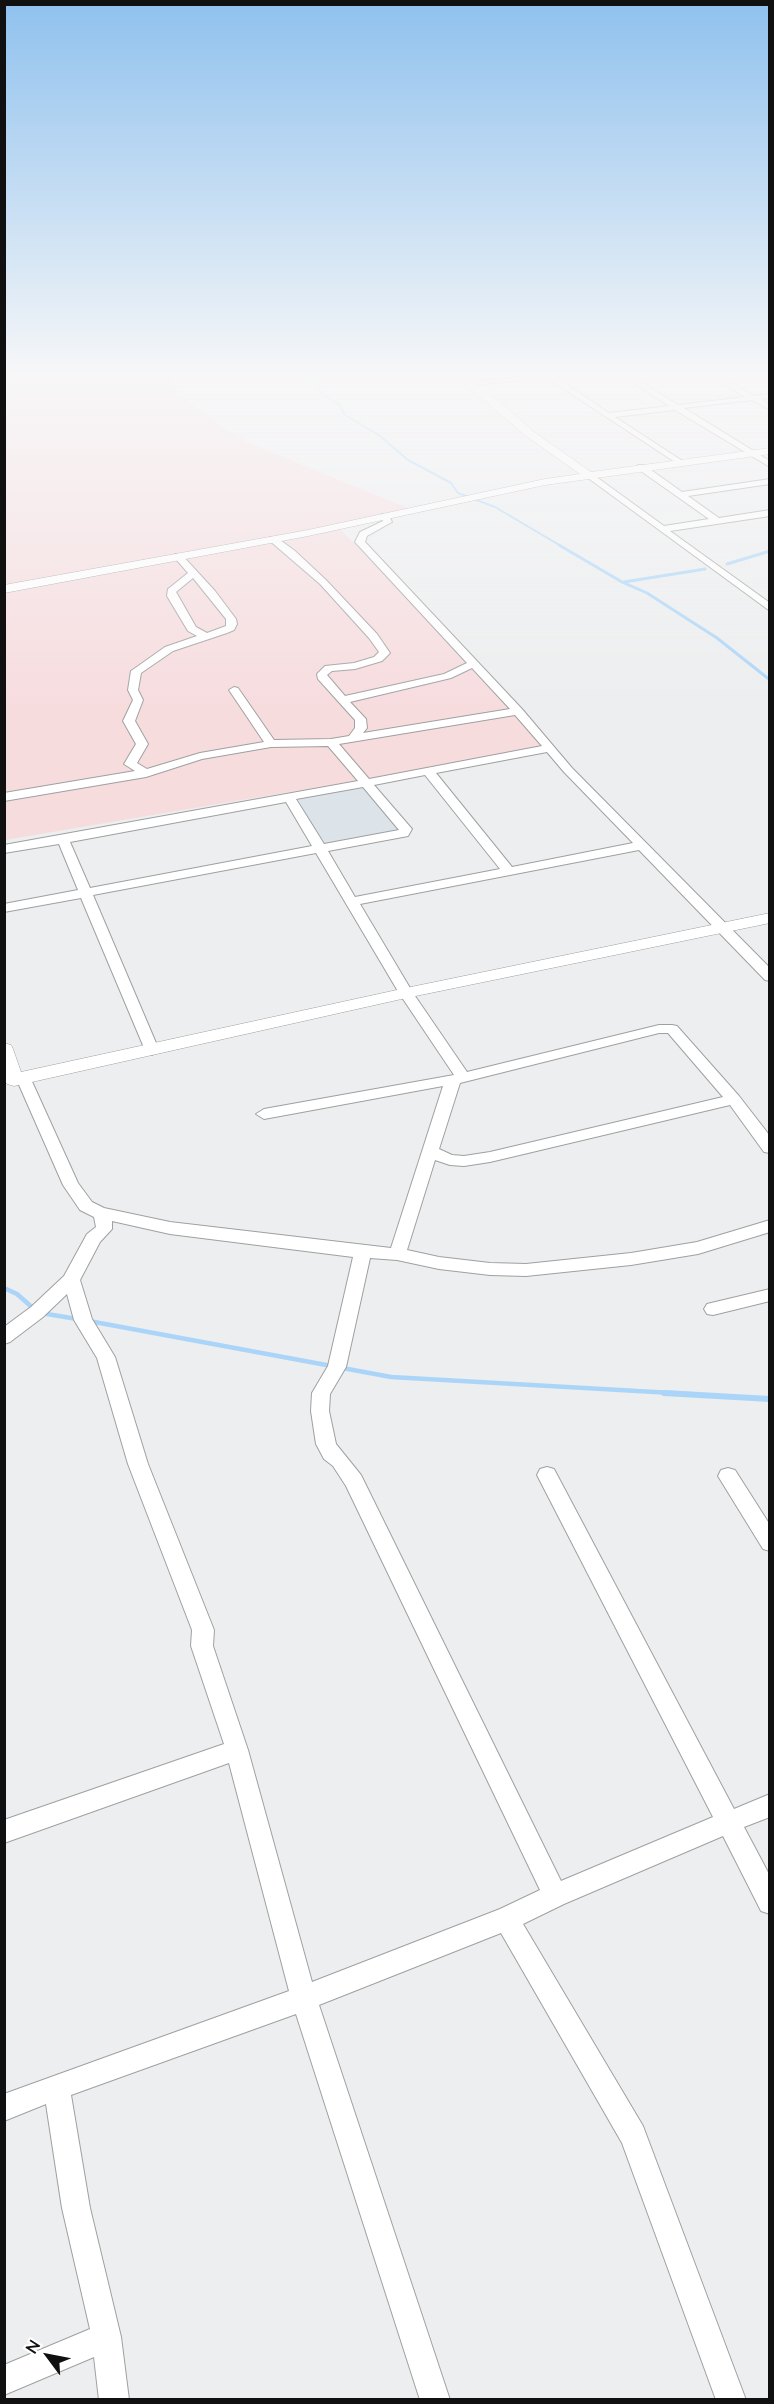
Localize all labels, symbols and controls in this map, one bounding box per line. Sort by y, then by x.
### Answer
north arrow [18,2326,78,2386]
text: N [21,2336,44,2356]

